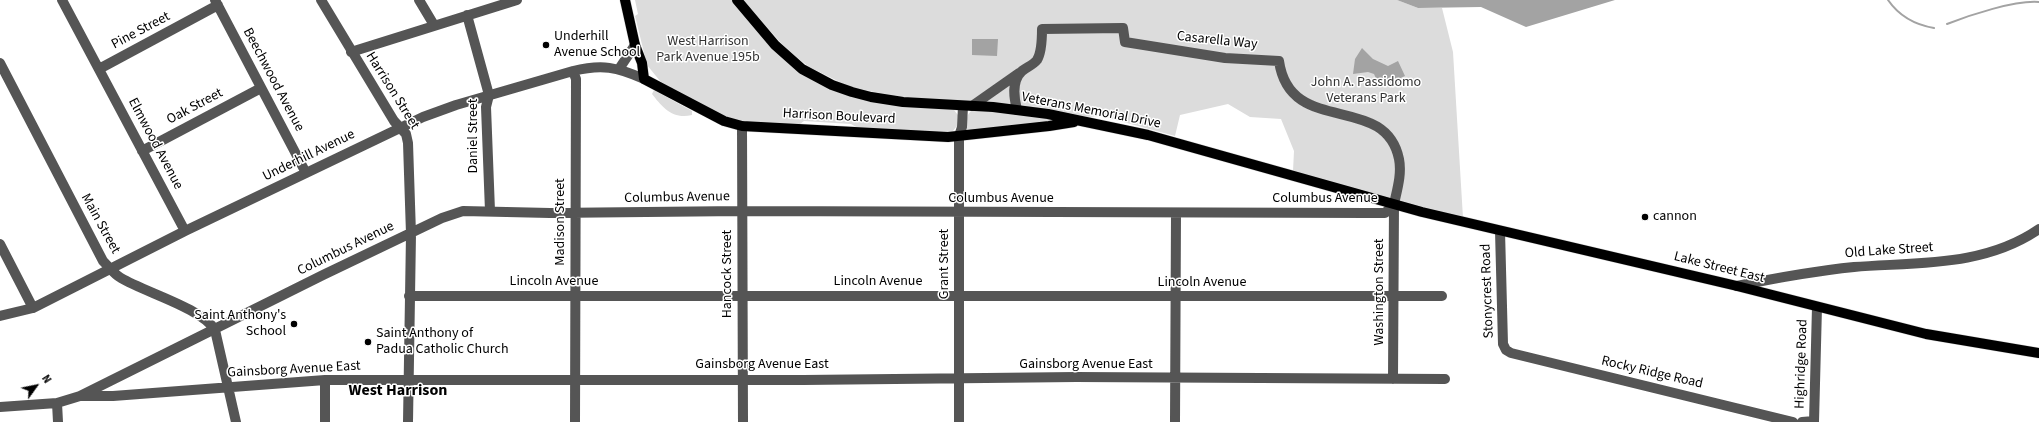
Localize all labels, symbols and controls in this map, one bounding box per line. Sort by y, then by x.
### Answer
street label: Pine Street [109,9,173,53]
street label: Beechwood Avenue [239,25,307,135]
street label: Casarella Way [1176,28,1258,54]
place label: Underhill Avenue School [554,29,640,62]
park label: West Harrison Park Avenue 195b [656,34,760,66]
marker: Underhill Avenue School [541,40,551,50]
street label: Harrison Street [361,49,423,133]
park label: John A. Passidomo Veterans Park [1311,75,1421,108]
street label: Oak Street [164,85,226,129]
street label: Veterans Memorial Drive [1020,89,1162,133]
street label: Elmwood Avenue [124,95,186,193]
street label: Daniel Street [466,98,482,174]
street label: Harrison Boulevard [782,106,896,128]
street label: Underhill Avenue [260,126,358,186]
street label: Madison Street [553,178,569,266]
street label: Columbus Avenue [624,189,730,207]
street label: Main Street [77,191,123,257]
street label: Columbus Avenue [948,191,1054,207]
street label: Columbus Avenue [1272,191,1378,207]
place label: cannon [1653,209,1697,225]
marker: cannon [1640,212,1650,222]
street label: Columbus Avenue [295,218,397,280]
street label: Grant Street [937,229,953,299]
street label: Hancock Street [720,230,736,318]
street label: Washington Street [1372,238,1388,346]
street label: Old Lake Street [1844,240,1934,262]
street label: Stonycrest Road [1478,243,1498,339]
street label: Lake Street East [1672,249,1766,287]
street label: Lincoln Avenue [510,274,598,290]
street label: Lincoln Avenue [834,274,922,290]
street label: Lincoln Avenue [1158,275,1246,291]
place label: Saint Anthony's School [194,308,286,340]
marker: Saint Anthony's School [289,319,299,329]
street label: Highridge Road [1792,319,1812,409]
place label: Saint Anthony of Padua Catholic Church [376,326,509,358]
marker: Saint Anthony of Padua Catholic Church [363,337,373,347]
street label: Rocky Ridge Road [1599,353,1705,393]
street label: Gainsborg Avenue East [695,357,829,373]
street label: Gainsborg Avenue East [1019,357,1153,373]
street label: Gainsborg Avenue East [227,358,361,382]
north arrow [16,366,56,406]
text: N [38,372,55,386]
district label: West Harrison [349,381,447,401]

